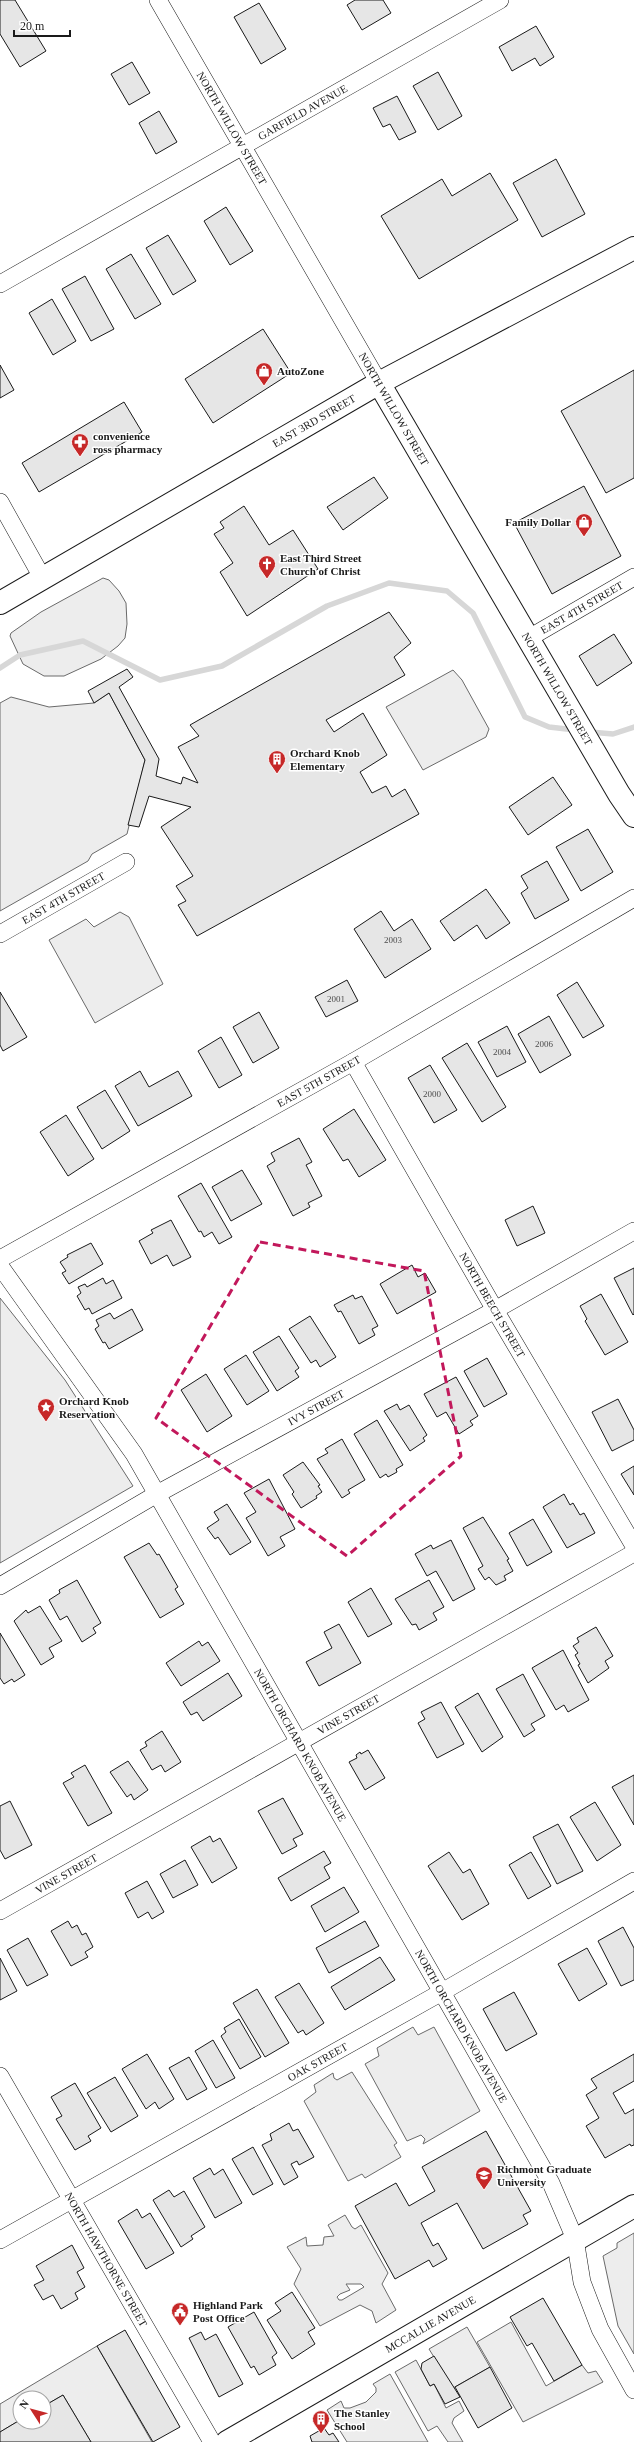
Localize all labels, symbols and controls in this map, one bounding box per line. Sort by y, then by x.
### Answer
scale bar [14,12,70,38]
text: 20 m [20,19,45,33]
street label: NORTH WILLOW STREET [195,69,269,187]
street label: GARFIELD AVENUE [256,82,349,142]
street label: NORTH WILLOW STREET [357,350,431,468]
shop icon: AutoZone [254,361,274,386]
place label: AutoZone [277,365,324,377]
street label: EAST 3RD STREET [270,392,358,450]
place label: convenience ross pharmacy [93,430,163,455]
pharmacy icon: convenience ross pharmacy [70,432,90,457]
shop icon: Family Dollar [574,512,594,537]
place label: Family Dollar [505,516,571,528]
place label: East Third Street Church of Christ [280,552,362,577]
church icon: East Third Street Church of Christ [257,554,277,579]
street label: EAST 4TH STREET [538,579,625,636]
street label: NORTH WILLOW STREET [520,630,595,748]
place label: Orchard Knob Elementary [290,747,360,772]
building icon: Orchard Knob Elementary [267,749,287,774]
street label: EAST 4TH STREET [20,869,107,926]
house number: 2003 [384,935,403,945]
house number: 2001 [327,994,345,1004]
house number: 2006 [535,1039,554,1049]
house number: 2004 [493,1047,512,1057]
street label: EAST 5TH STREET [275,1053,363,1109]
house number: 2000 [423,1089,442,1099]
street label: NORTH BEECH STREET [457,1250,528,1360]
street label: IVY STREET [286,1387,346,1428]
place label: Orchard Knob Reservation [59,1395,129,1420]
place icon: Orchard Knob Reservation [36,1397,56,1422]
street label: NORTH ORCHARD KNOB AVENUE [252,1666,349,1824]
street label: VINE STREET [315,1692,382,1737]
street label: VINE STREET [33,1851,100,1896]
street label: NORTH ORCHARD KNOB AVENUE [413,1948,510,2105]
street label: OAK STREET [285,2040,350,2084]
place label: Richmont Graduate University [497,2163,592,2188]
school or university icon: Richmont Graduate University [474,2165,494,2190]
street label: NORTH HAWTHORNE STREET [63,2190,150,2329]
street label: MCCALLIE AVENUE [383,2293,478,2355]
place label: Highland Park Post Office [193,2299,264,2324]
public building icon: Highland Park Post Office [170,2301,190,2326]
north arrow [12,2390,52,2430]
text: N [17,2397,31,2411]
place label: The Stanley School [334,2407,390,2432]
building icon: The Stanley School [311,2409,331,2434]

